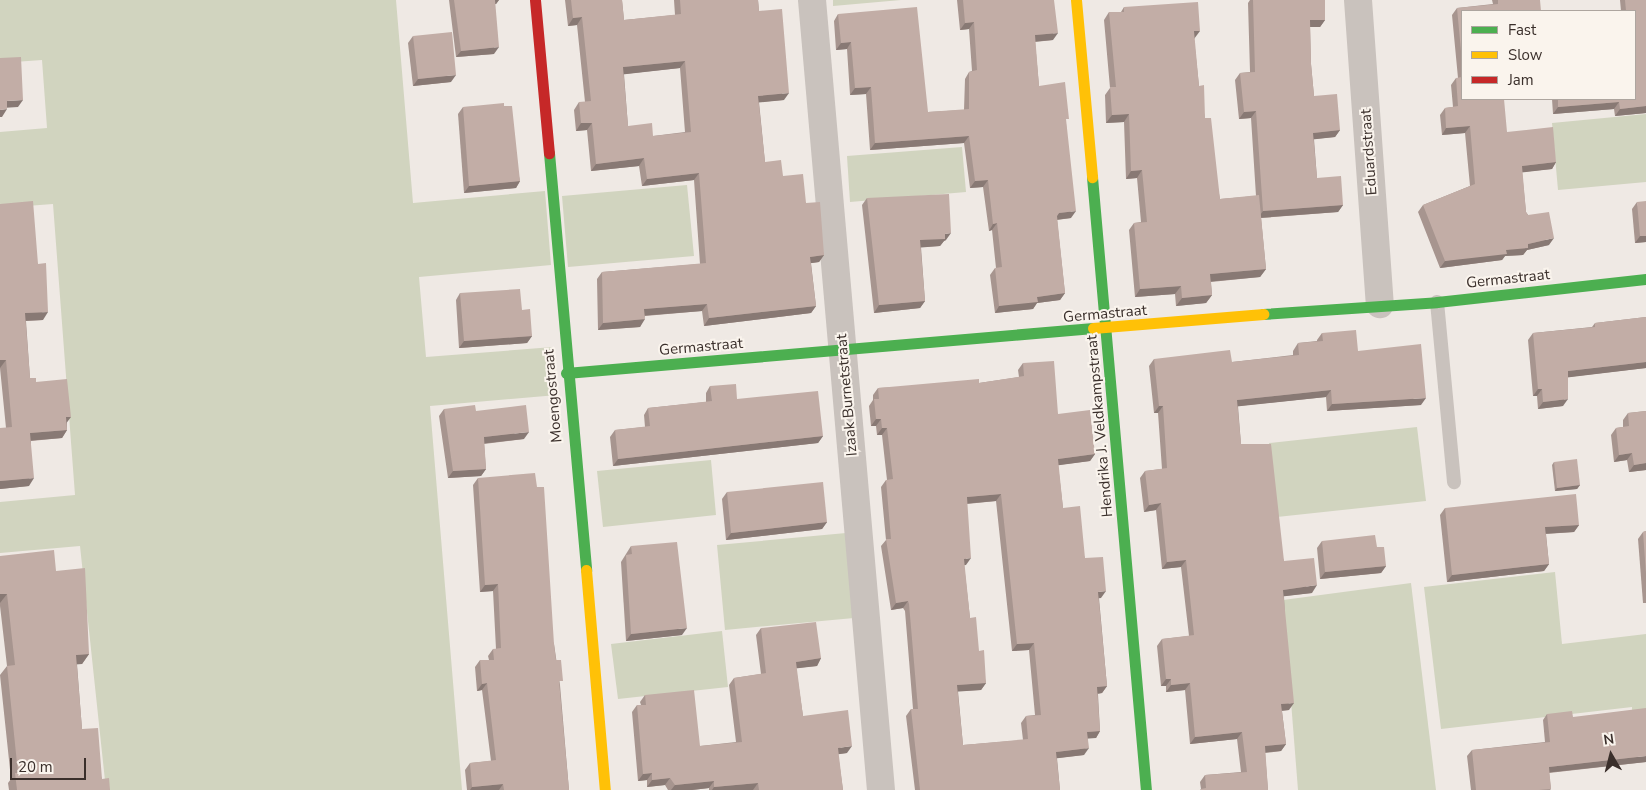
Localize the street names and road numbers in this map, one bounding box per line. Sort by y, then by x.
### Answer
street label: Eduardstraat [1357,108,1381,196]
street label: Germastraat [1465,266,1551,292]
street label: Germastraat [1062,301,1148,327]
street label: Izaak Burnetstraat [833,333,861,457]
street label: Germastraat [658,334,744,360]
street label: Hendrika J. Veldkampstraat [1083,334,1117,518]
street label: Moengostraat [540,349,566,443]

